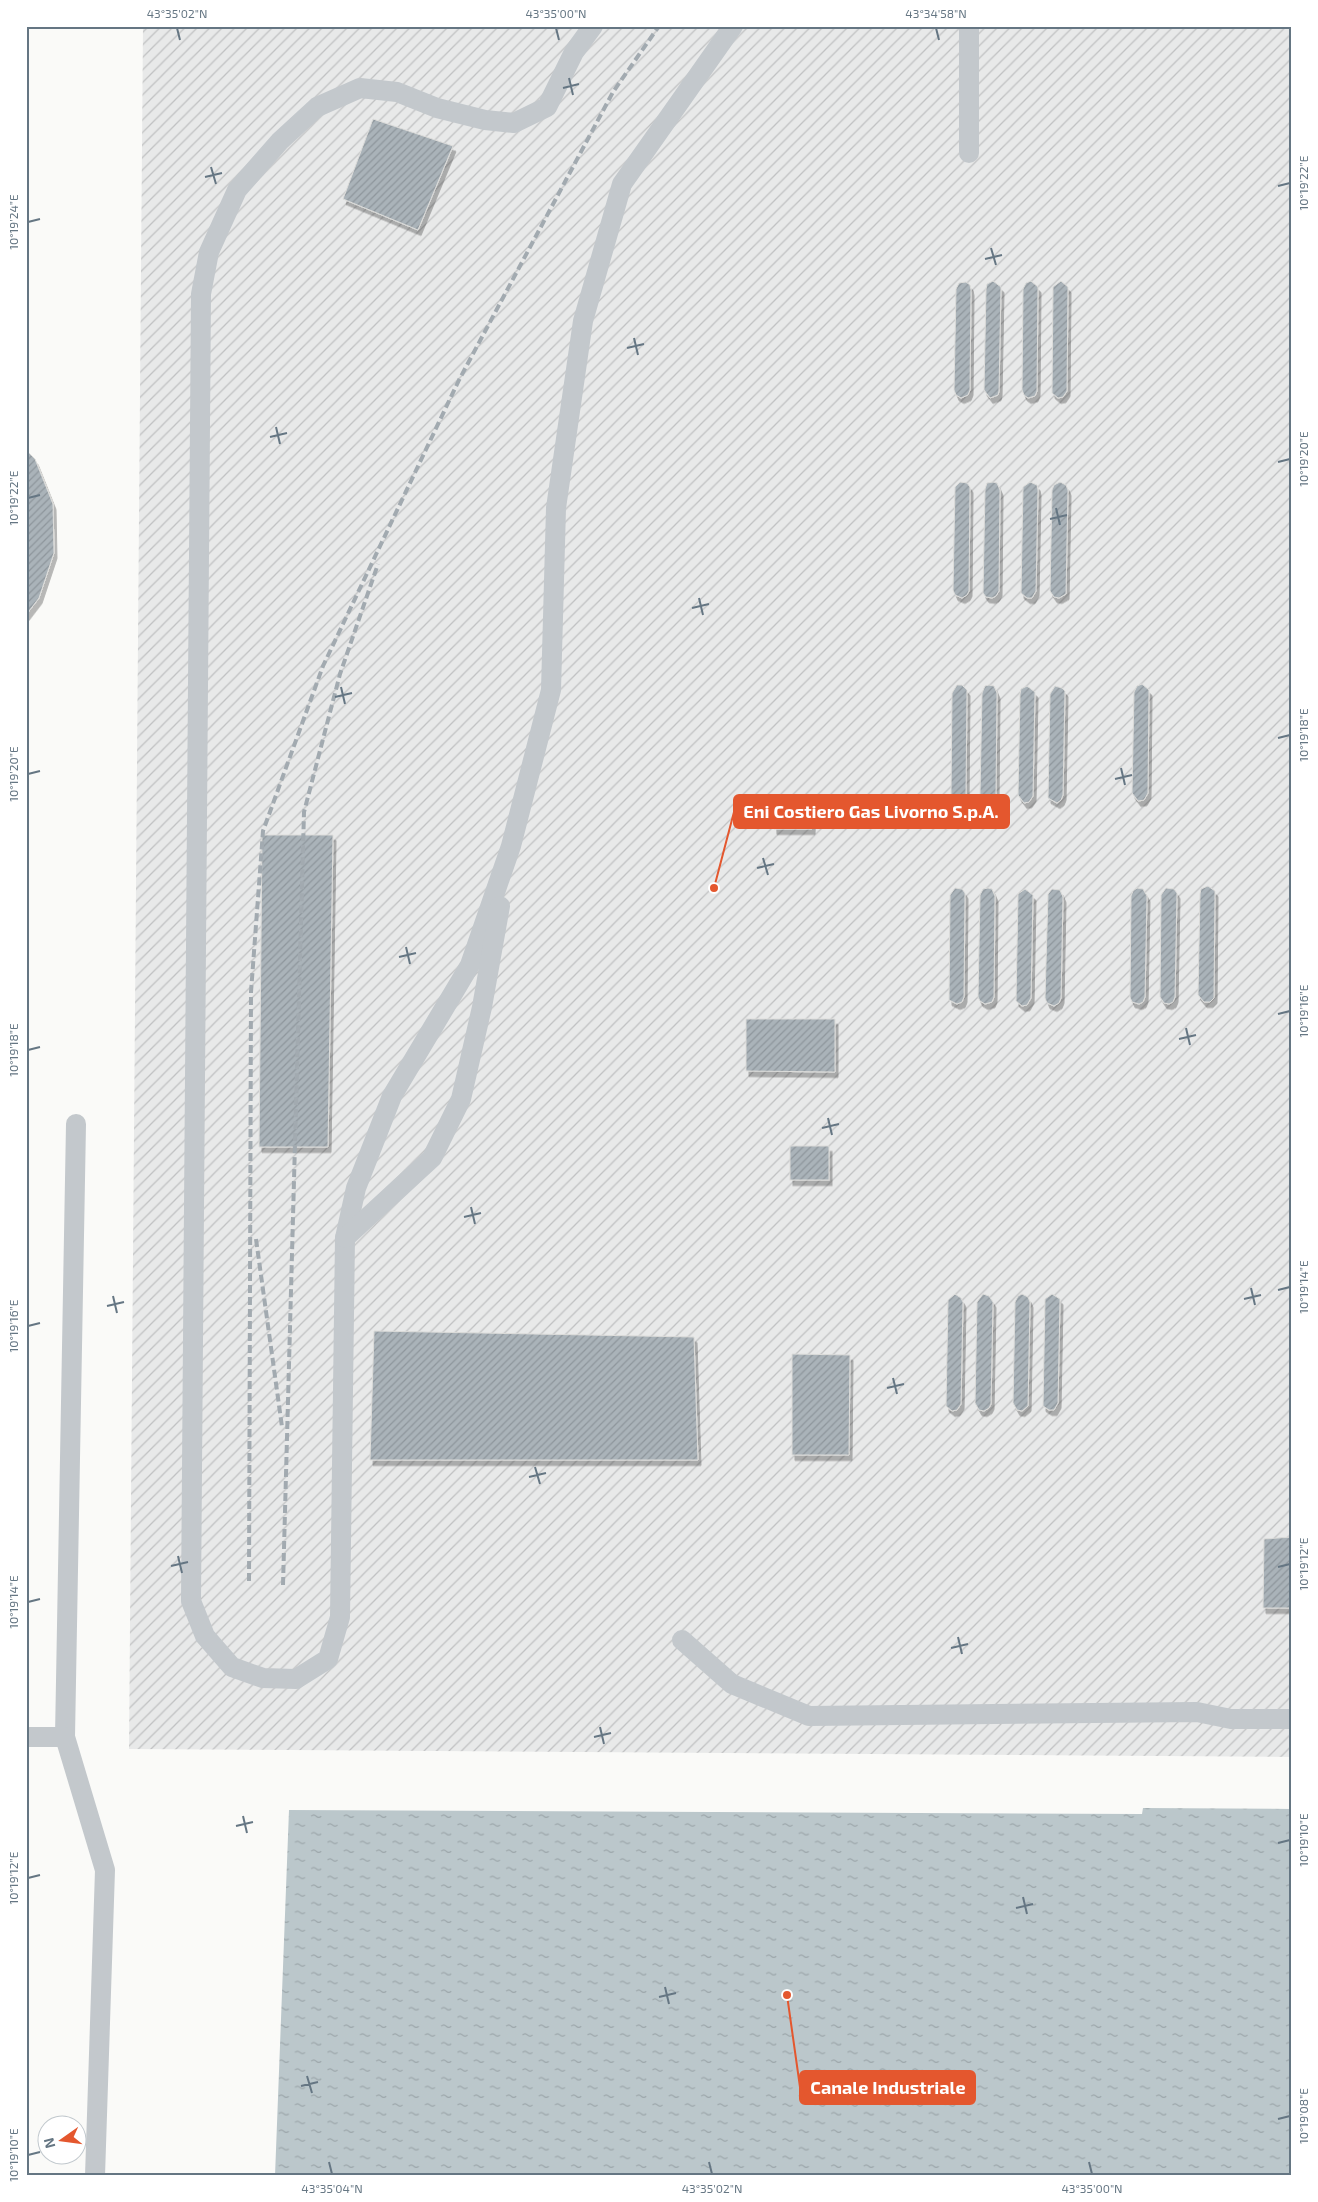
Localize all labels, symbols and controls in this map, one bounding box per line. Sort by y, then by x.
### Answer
text: 43°35'02"N [147,6,207,20]
text: 43°35'00"N [525,6,587,20]
text: 43°34'58"N [905,6,967,20]
text: 10°19'22"E [1296,155,1310,210]
text: 10°19'24"E [6,194,20,250]
text: 10°19'20"E [1296,431,1310,487]
text: 10°19'22"E [6,470,20,525]
text: 10°19'18"E [1296,708,1310,762]
text: 10°19'20"E [6,746,20,802]
callout: Eni Costiero Gas Livorno S.p.A. [734,795,1009,828]
text: Eni Costiero Gas Livorno S.p.A. [743,800,999,822]
text: 10°19'16"E [1296,984,1310,1038]
text: 10°19'18"E [6,1023,20,1077]
text: 10°19'14"E [1296,1260,1310,1314]
text: 10°19'16"E [6,1299,20,1353]
text: 10°19'12"E [1296,1537,1310,1591]
text: 10°19'14"E [6,1575,20,1629]
text: 10°19'10"E [1296,1813,1310,1867]
text: 10°19'12"E [6,1851,20,1905]
callout: Canale Industriale [800,2071,975,2104]
text: Canale Industriale [810,2076,966,2098]
text: 10°19'08"E [1296,2088,1310,2144]
north arrow [38,2114,88,2164]
text: 10°19'10"E [6,2128,20,2182]
text: N [39,2136,58,2150]
text: 43°35'04"N [301,2181,363,2195]
text: 43°35'02"N [682,2181,742,2195]
text: 43°35'00"N [1061,2181,1123,2195]

